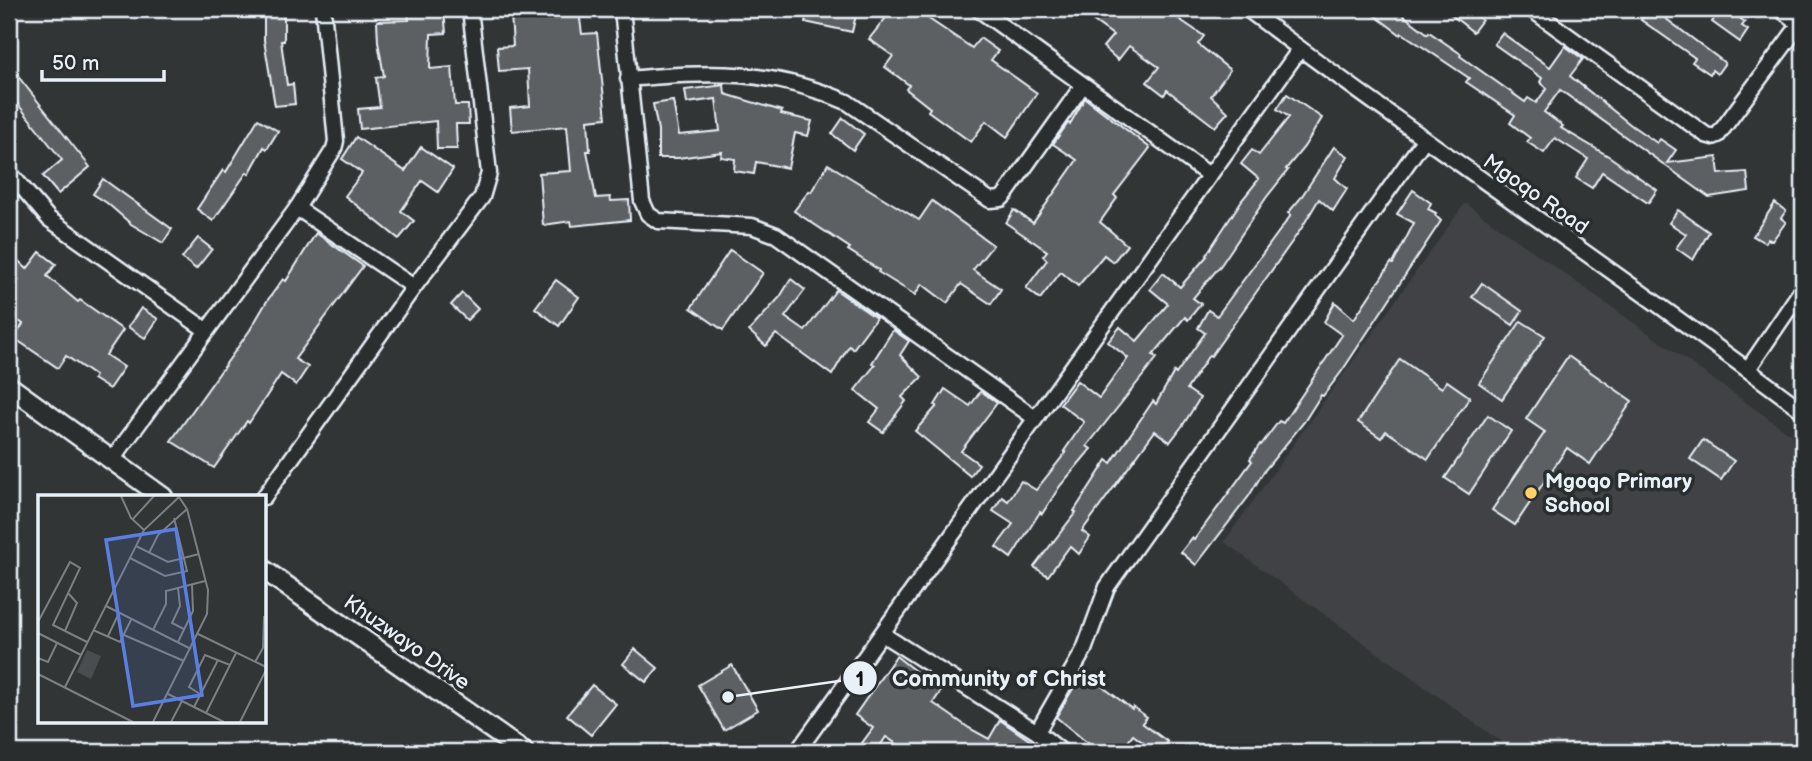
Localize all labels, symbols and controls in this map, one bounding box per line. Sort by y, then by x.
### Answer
scale bar [42,38,164,82]
text: 50 m [52,51,99,76]
street label: Mgoqo Road [1478,149,1593,240]
place label: Mgoqo Primary School [1545,469,1692,518]
marker: Mgoqo Primary School [1523,485,1539,501]
inset map [38,495,266,722]
street label: Khuzwayo Drive [339,590,475,695]
callout: Community of Christ [842,656,1120,700]
text: Community of Christ [892,665,1106,693]
text: 1 [856,667,864,692]

